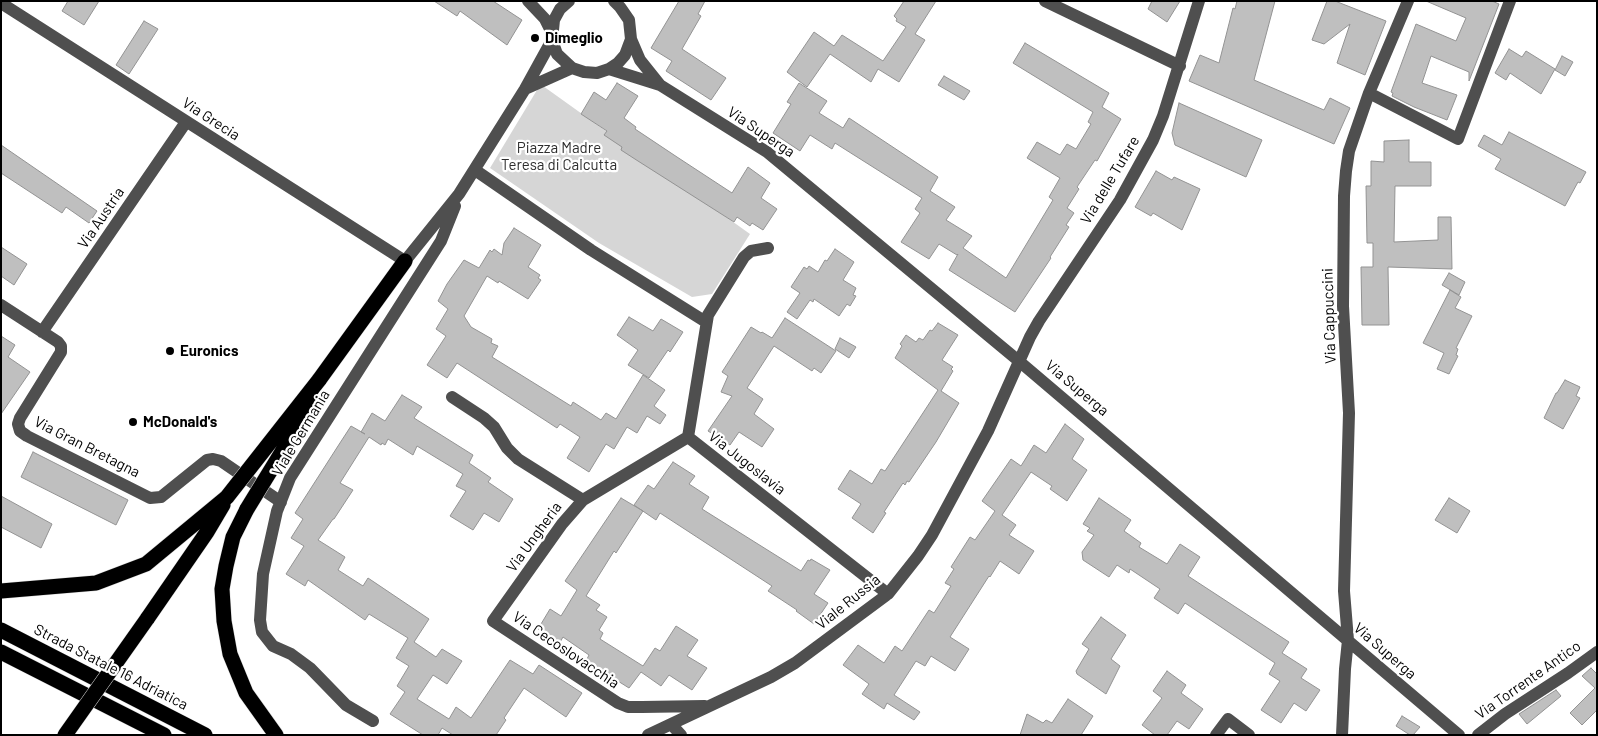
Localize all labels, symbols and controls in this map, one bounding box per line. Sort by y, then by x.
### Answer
place label: Dimeglio [545,29,603,47]
marker: Dimeglio [529,32,541,44]
street label: Via Grecia [179,94,243,144]
street label: Via Superga [724,103,798,161]
street label: Via delle Tufare [1077,133,1143,227]
park label: Piazza Madre Teresa di Calcutta [501,139,617,174]
street label: Via Austria [74,184,128,252]
street label: Via Cappuccini [1318,268,1340,364]
place label: Euronics [180,342,238,360]
marker: Euronics [164,345,176,357]
street label: Via Superga [1042,356,1112,420]
street label: Viale Germania [268,387,334,479]
street label: Via Gran Bretagna [31,413,143,481]
place label: McDonald's [143,413,217,431]
marker: McDonald's [127,416,139,428]
street label: Via Jugoslavia [705,427,789,499]
street label: Via Ungheria [503,499,565,575]
street label: Viale Russia [812,571,884,633]
street label: Via Cecoslovacchia [509,608,623,692]
street label: Via Superga [1350,619,1420,683]
street label: Strada Statale 16 Adriatica [31,620,191,714]
street label: Via Torrente Antico [1472,637,1584,723]

